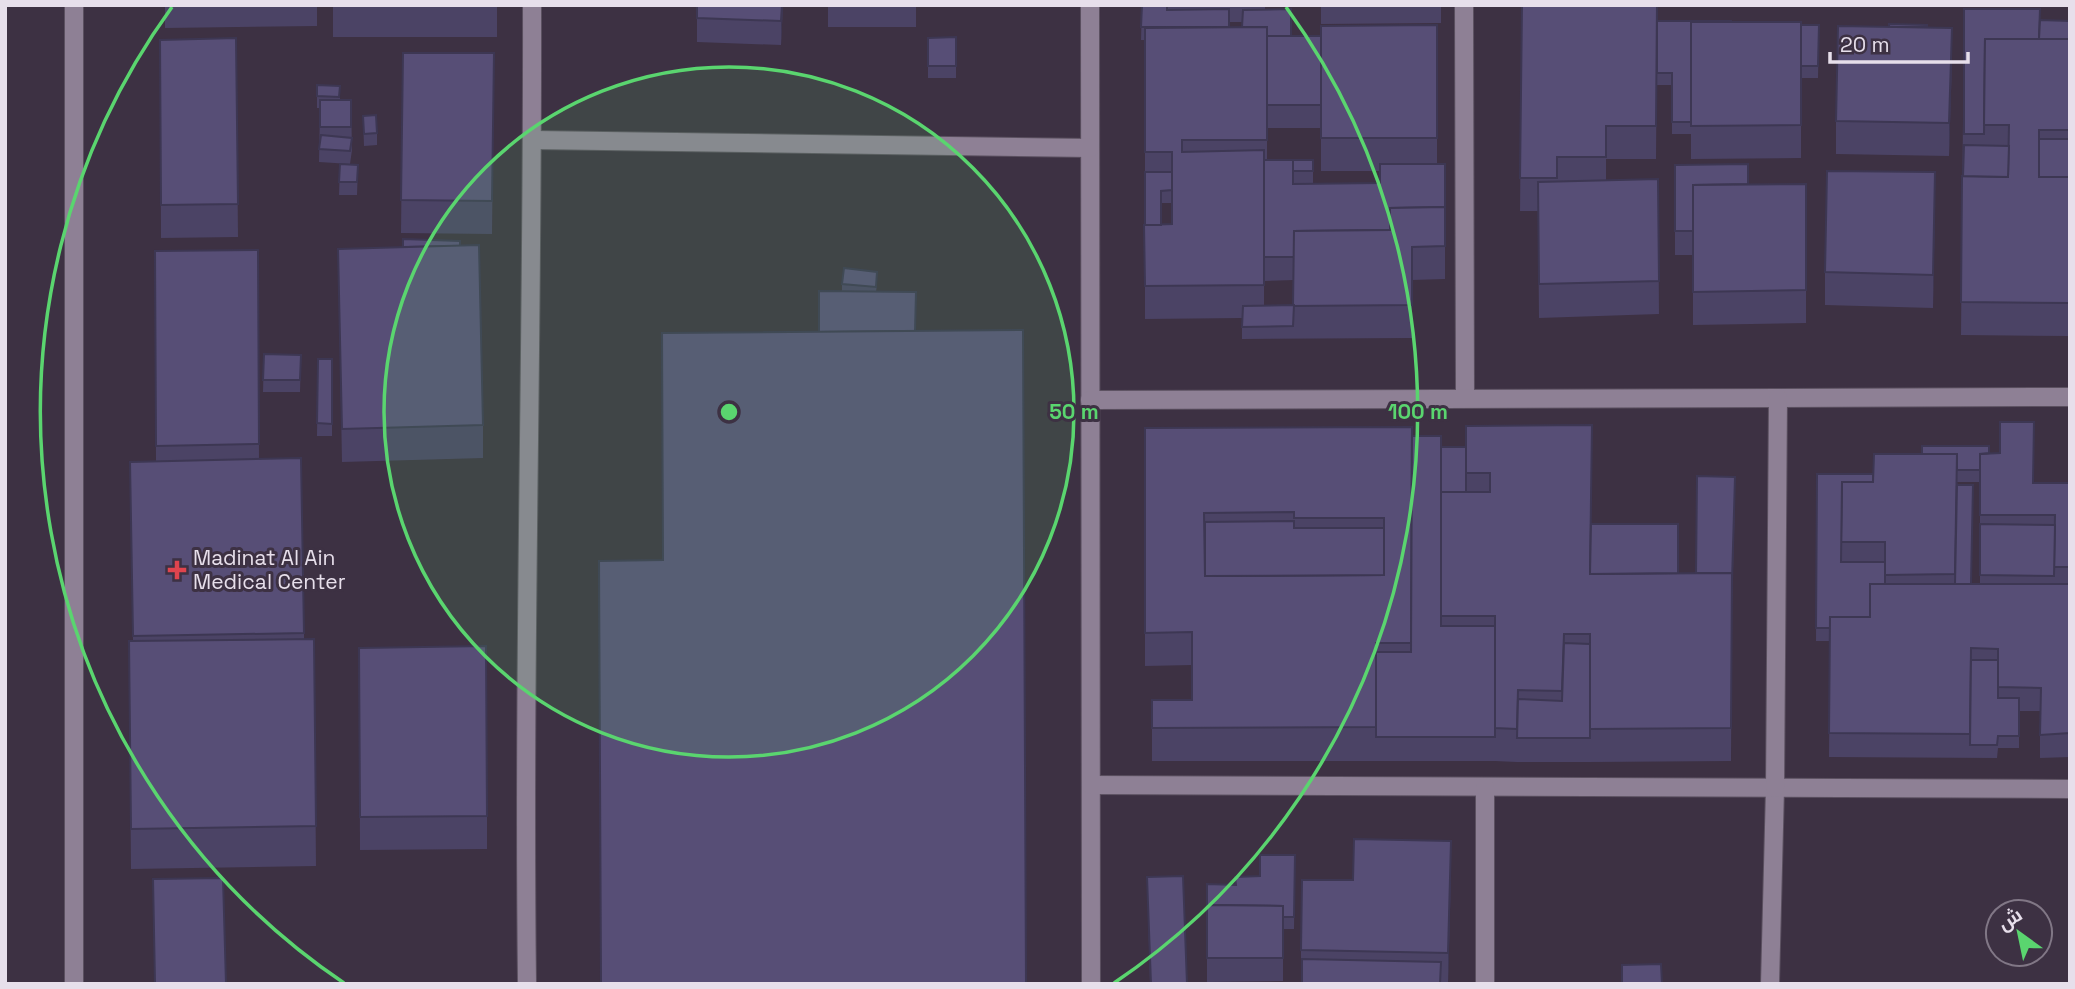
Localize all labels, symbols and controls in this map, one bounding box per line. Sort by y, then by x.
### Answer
scale bar [1830,21,1968,65]
text: 20 m [1840,31,1890,58]
text: 50 m [1049,398,1099,425]
text: 100 m [1388,398,1448,425]
centre of rings [717,400,741,424]
place label: Madinat Al Ain Medical Center [193,544,346,595]
marker: Madinat Al Ain Medical Center [167,560,187,580]
north arrow [1984,898,2054,968]
text: ش [1993,902,2027,936]

